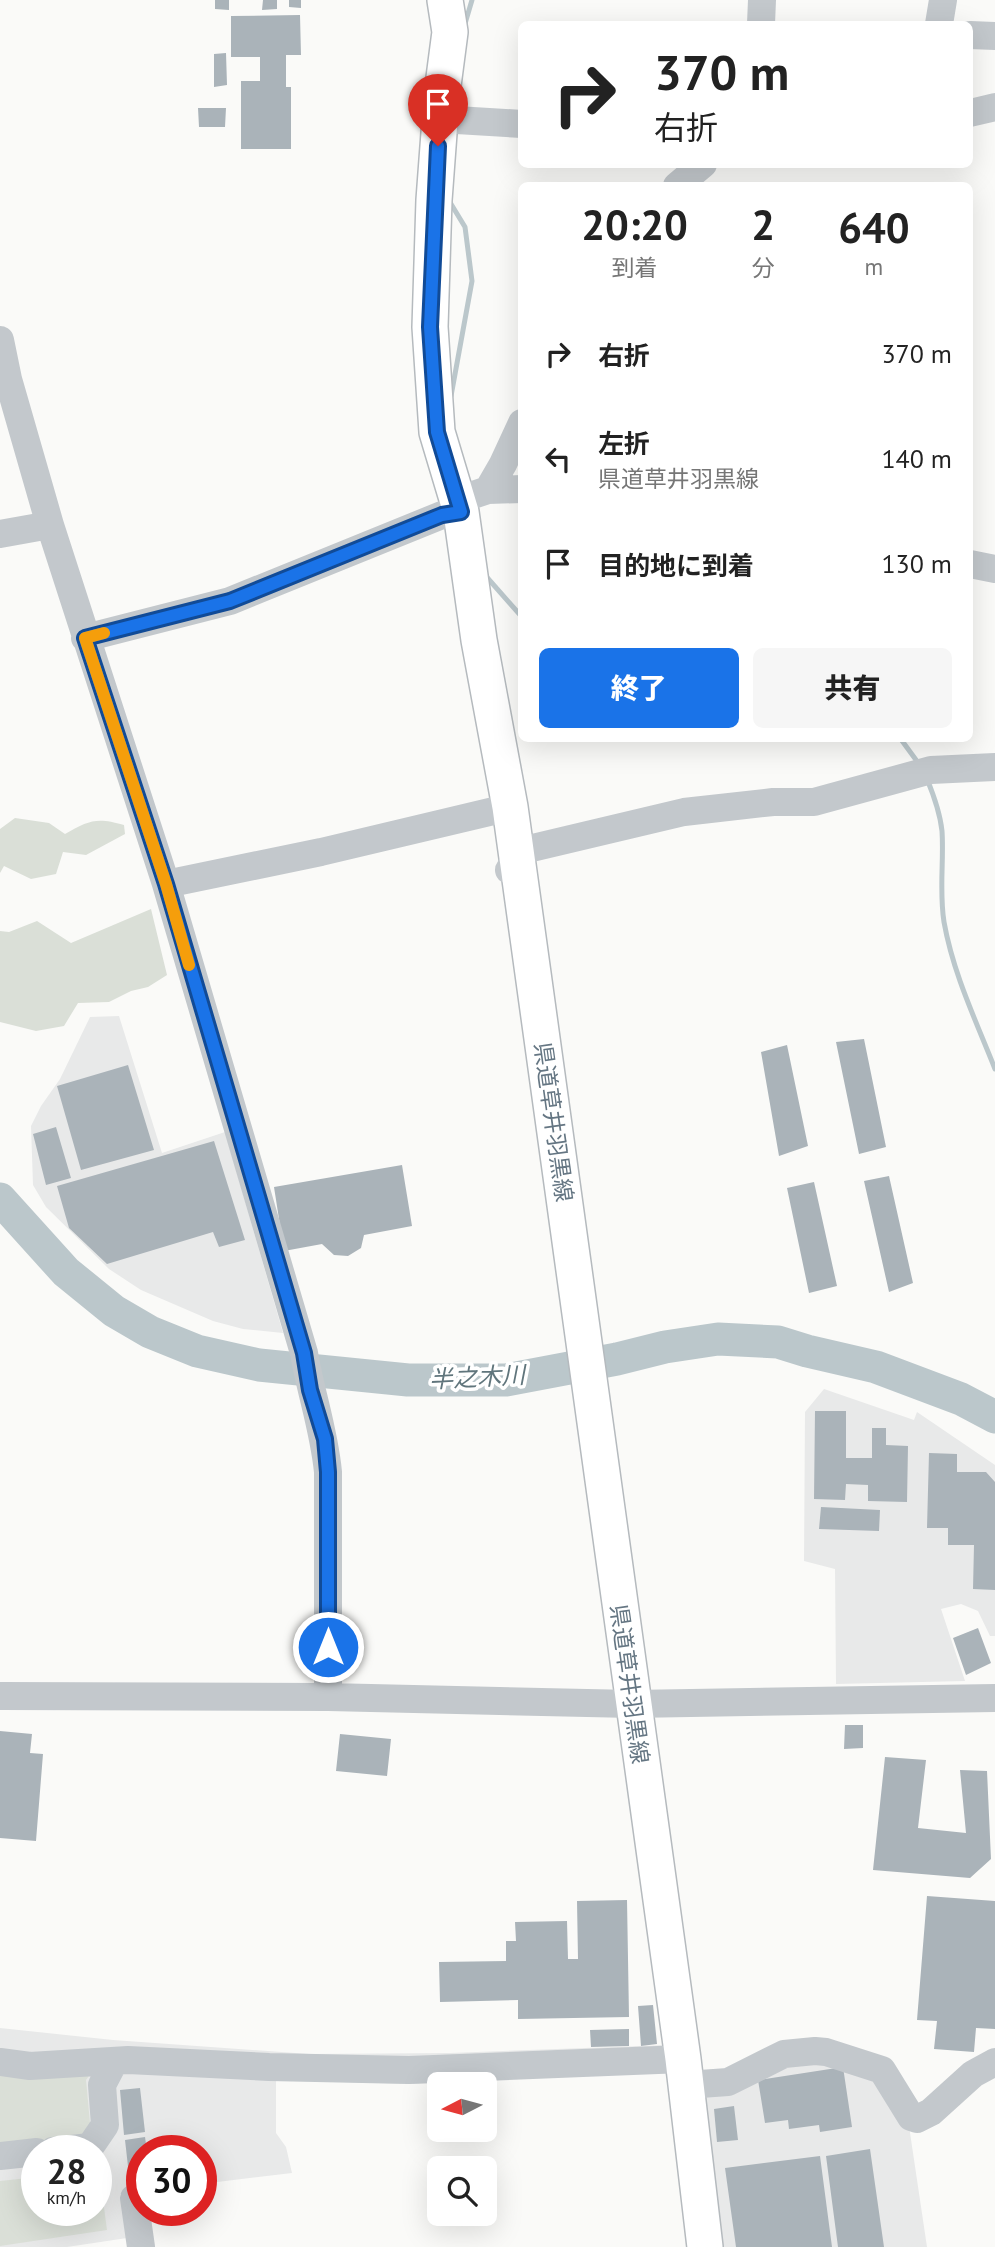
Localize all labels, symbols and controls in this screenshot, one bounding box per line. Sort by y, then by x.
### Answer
text: 370 m [654,40,789,104]
icon: right [539,49,630,140]
pin [408,74,468,146]
icon: arrive [419,85,457,123]
text: 右折 [654,106,718,148]
text: 20:20 [581,197,688,252]
text: 2 [751,197,775,252]
text: 640 [838,200,910,255]
text: m [865,252,883,281]
text: 到着 [612,253,658,282]
text: 分 [752,253,775,282]
icon: right [539,335,577,373]
text: 370 m [881,337,952,370]
text: 右折 [598,339,650,372]
text: 左折 [598,427,650,460]
icon: left [539,440,577,478]
text: 140 m [881,442,952,475]
text: 県道草井羽黒線 [598,464,759,493]
icon: arrive [539,545,577,583]
text: 130 m [881,547,952,580]
text: 目的地に到着 [598,549,754,582]
button: 終了 [539,648,739,728]
button: 共有 [753,648,952,728]
street label: 県道草井羽黒線 [528,1040,580,1204]
water label: 半之木川 [428,1359,529,1395]
street label: 県道草井羽黒線 [604,1602,656,1766]
position arrow [291,1610,365,1684]
north arrow [427,2072,497,2142]
map controls [427,2072,497,2226]
speed limit sign: 30 [126,2135,217,2226]
text: 28 [47,2148,86,2194]
button: search [427,2156,497,2226]
text: km/h [47,2186,86,2209]

